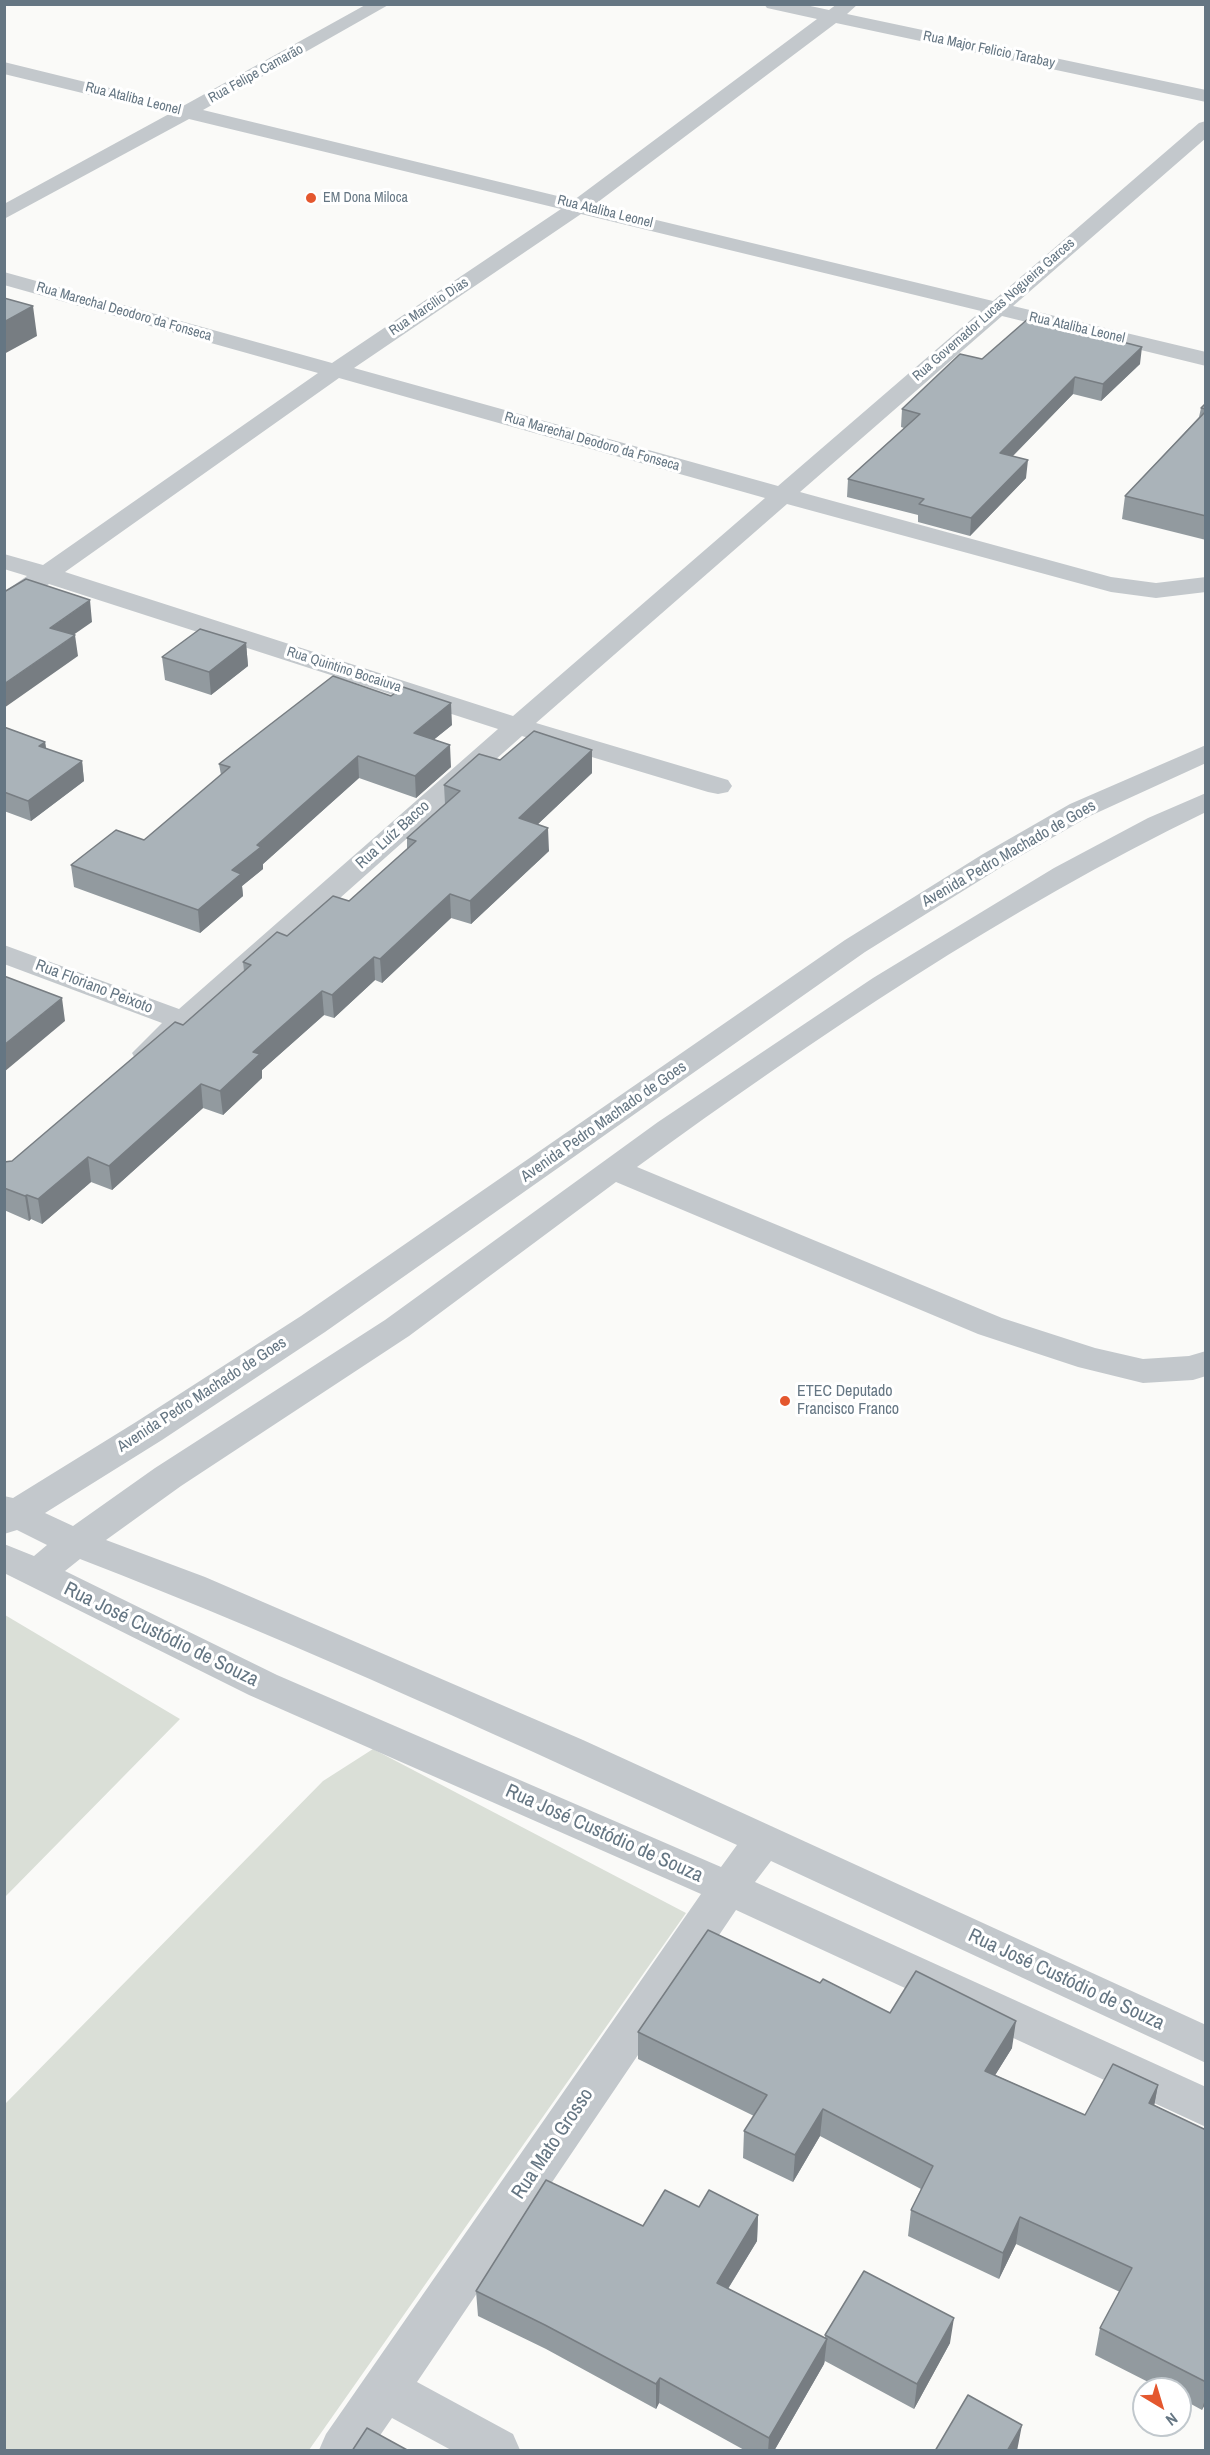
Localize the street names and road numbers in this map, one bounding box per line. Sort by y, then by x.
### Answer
street label: Rua Major Felicio Tarabay [922,28,1056,72]
street label: Rua Felipe Camarão [206,41,306,107]
street label: Rua Ataliba Leonel [84,79,182,119]
street label: Rua Ataliba Leonel [556,192,654,232]
street label: Rua Governador Lucas Nogueira Garces [910,235,1078,385]
street label: Rua Marcílio Dias [386,274,472,340]
street label: Rua Marechal Deodoro da Fonseca [35,279,213,345]
street label: Rua Ataliba Leonel [1028,309,1126,347]
street label: Rua Marechal Deodoro da Fonseca [503,409,681,475]
street label: Rua Quintino Bocaiuva [285,644,403,696]
street label: Avenida Pedro Machado de Goes [919,796,1099,912]
street label: Rua Luíz Bacco [352,797,434,873]
street label: Rua Floriano Peixoto [33,956,155,1018]
street label: Avenida Pedro Machado de Goes [518,1058,690,1186]
street label: Avenida Pedro Machado de Goes [114,1333,290,1457]
street label: Rua José Custódio de Souza [60,1577,262,1693]
street label: Rua José Custódio de Souza [502,1780,706,1888]
street label: Rua José Custódio de Souza [964,1924,1168,2036]
street label: Rua Mato Grosso [507,2084,599,2204]

